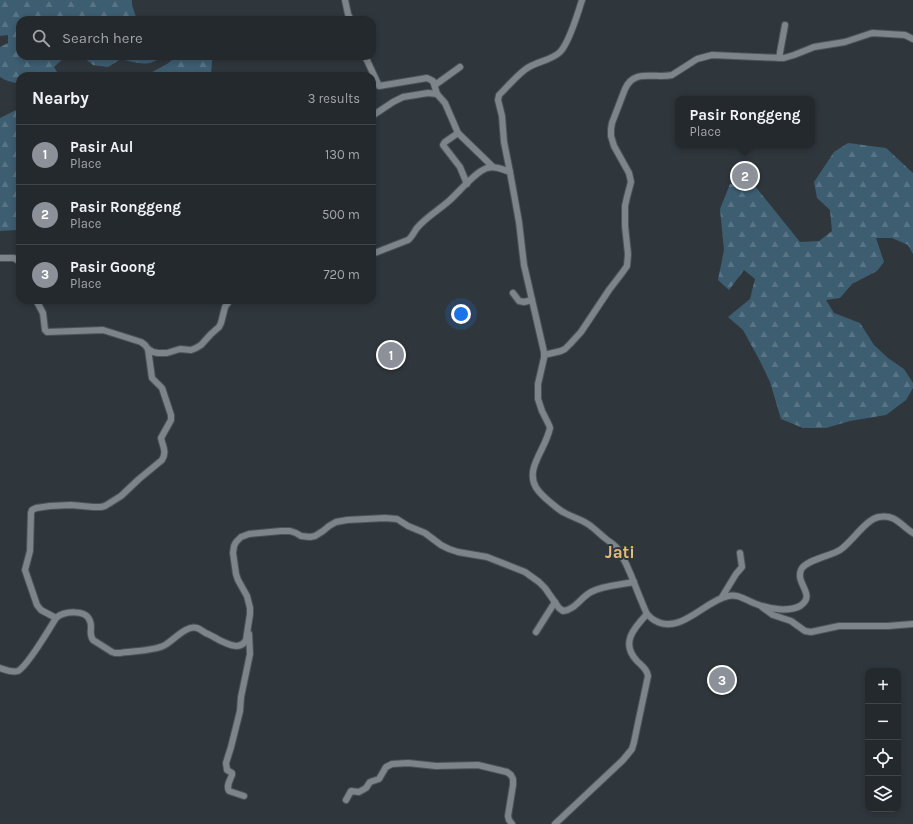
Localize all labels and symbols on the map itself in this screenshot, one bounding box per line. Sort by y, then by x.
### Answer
pin: 2 [732,161,758,191]
your location [451,304,471,324]
pin: 1 [378,340,404,370]
district label: Jati [605,542,635,562]
pin: 3 [709,665,735,695]

